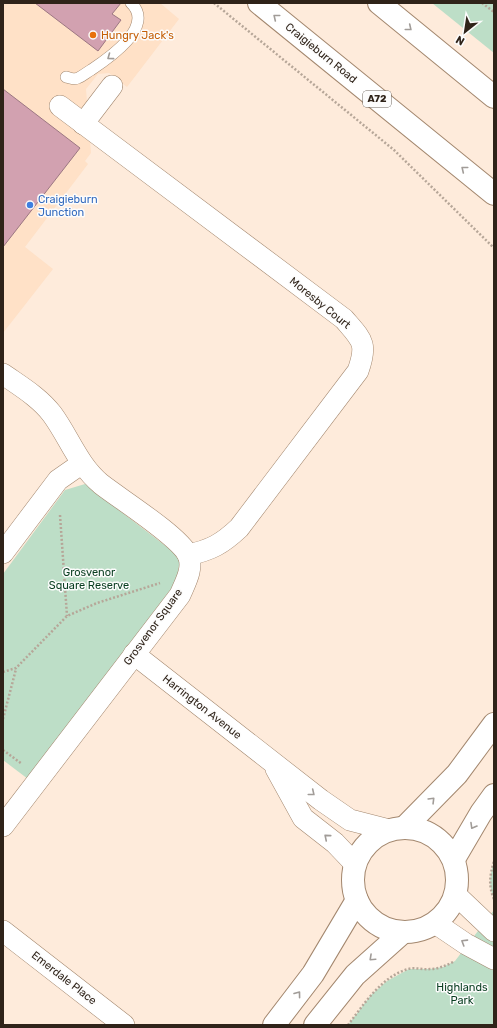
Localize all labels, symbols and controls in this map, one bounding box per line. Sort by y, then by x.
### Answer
north arrow [445,12,485,52]
one-way arrow [274,14,281,21]
street label: Craigieburn Road [283,20,359,86]
one-way arrow [404,23,411,30]
place label: Hungry Jack's [101,29,174,42]
marker: Hungry Jack's [88,30,98,40]
text: N [454,33,467,48]
one-way arrow [108,52,115,59]
road number: A72 [363,91,391,107]
one-way arrow [461,167,468,174]
place label: Craigieburn Junction [38,193,98,219]
marker: Craigieburn Junction [25,200,35,210]
street label: Moresby Court [287,275,354,332]
park label: Grosvenor Square Reserve [49,566,129,592]
street label: Grosvenor Square [121,586,185,668]
street label: Harrington Avenue [160,672,244,742]
one-way arrow [308,788,315,795]
one-way arrow [428,797,435,805]
one-way arrow [470,822,477,829]
one-way arrow [325,835,332,842]
one-way arrow [461,940,468,947]
street label: Emerdale Place [29,949,99,1007]
one-way arrow [370,953,377,960]
park label: Highlands Park [436,981,488,1007]
one-way arrow [293,991,300,998]

